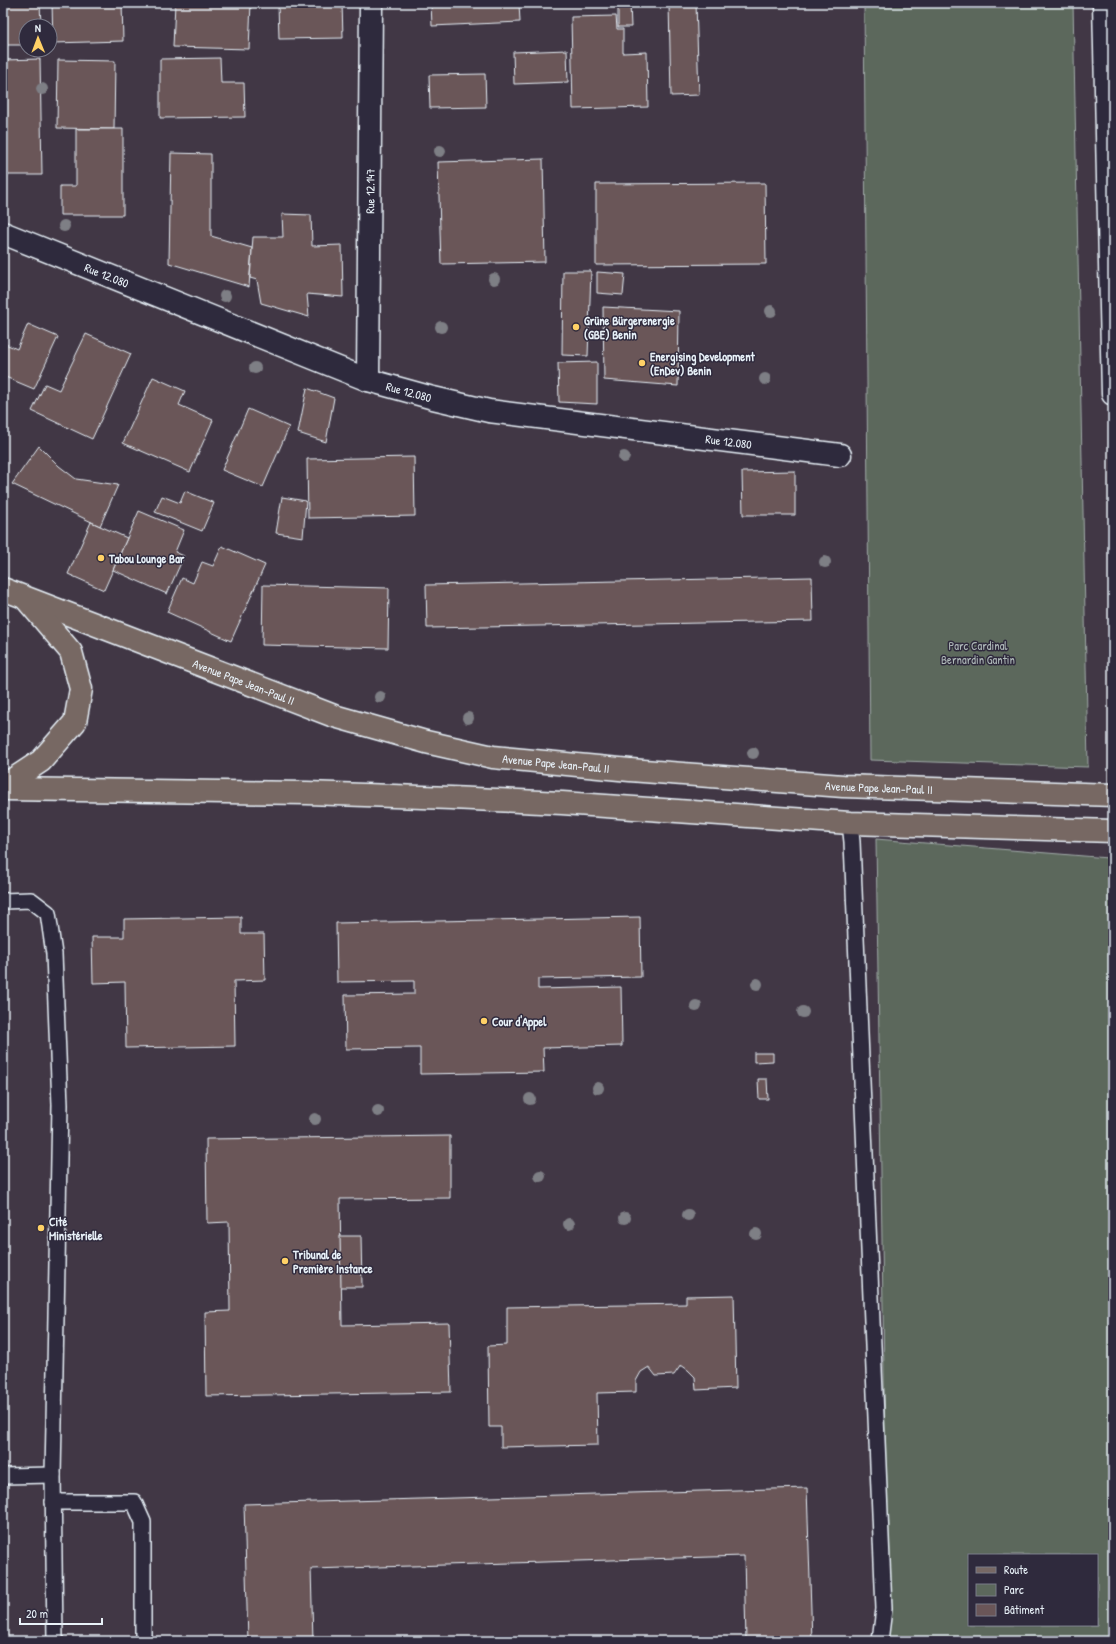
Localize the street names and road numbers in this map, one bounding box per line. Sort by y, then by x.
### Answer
street label: Rue 12.147 [361,168,378,214]
street label: Rue 12.080 [82,258,132,291]
street label: Rue 12.080 [384,377,434,406]
street label: Rue 12.080 [705,430,753,452]
street label: Avenue Pape Jean-Paul II [191,654,297,709]
street label: Avenue Pape Jean-Paul II [502,749,610,777]
street label: Avenue Pape Jean-Paul II [825,776,933,797]

